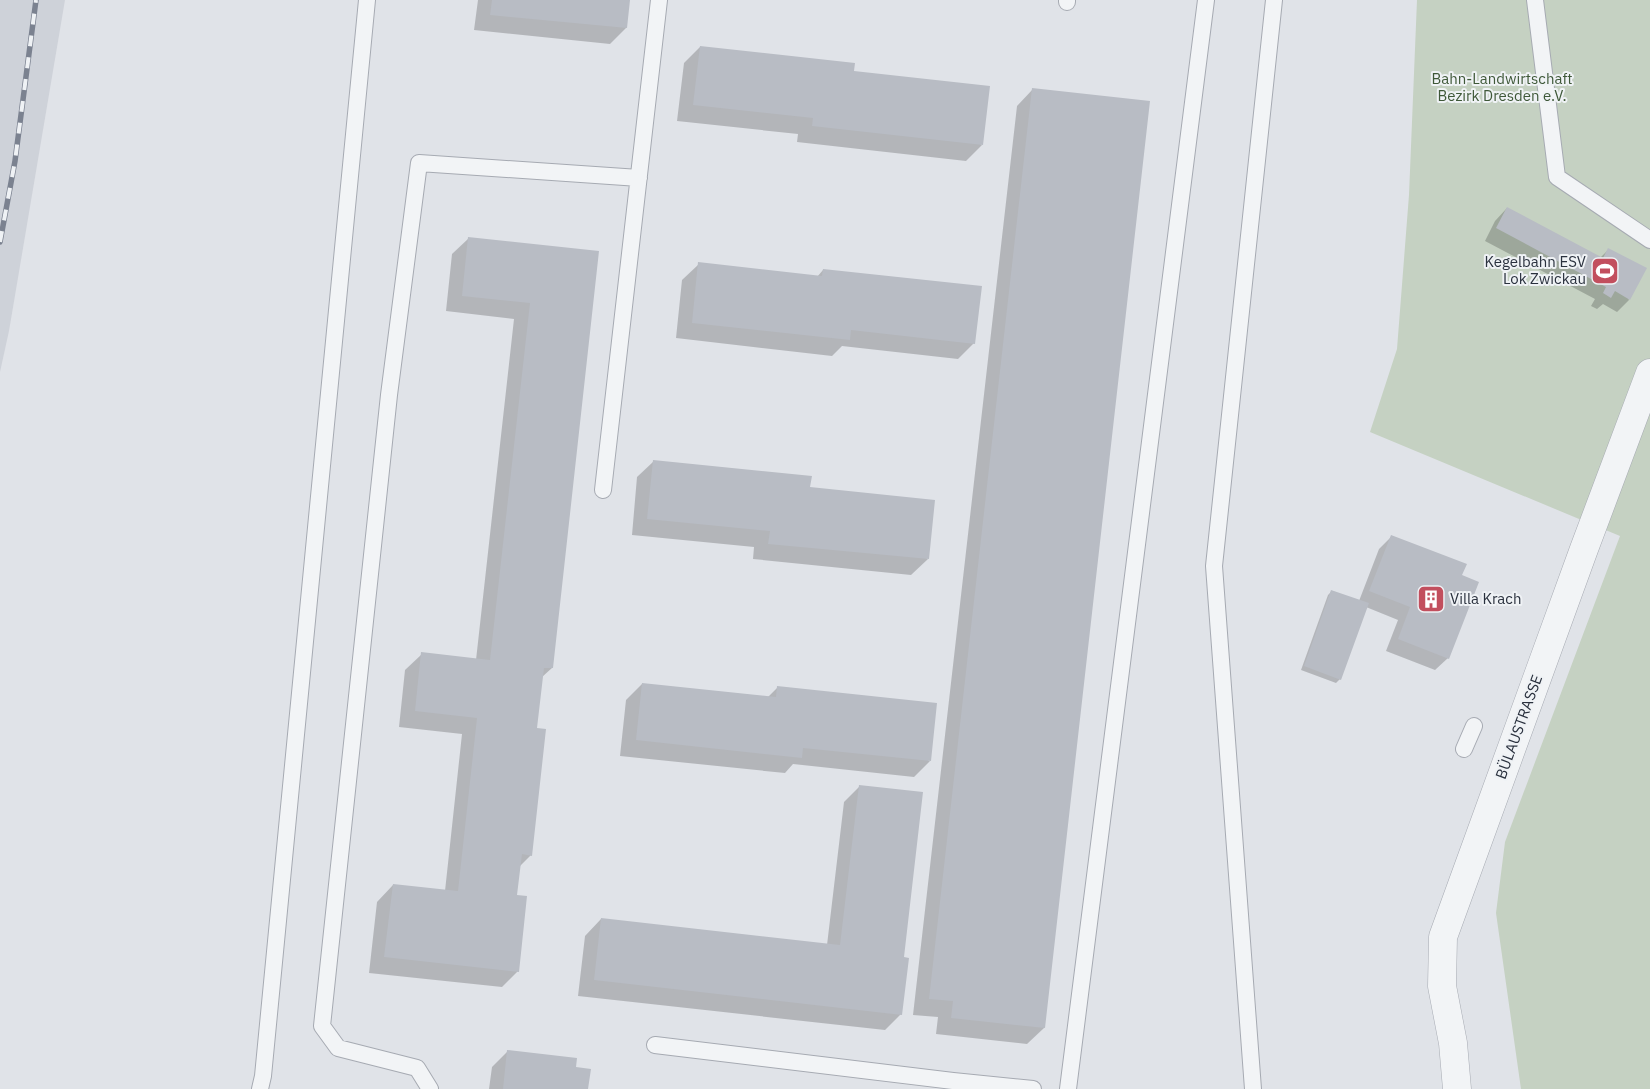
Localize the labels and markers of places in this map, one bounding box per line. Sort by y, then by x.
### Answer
place label: Kegelbahn ESV Lok Zwickau [1485,252,1586,288]
sports icon: Kegelbahn ESV Lok Zwickau [1590,256,1620,286]
building icon: Villa Krach [1416,584,1446,614]
place label: Villa Krach [1450,589,1521,608]

